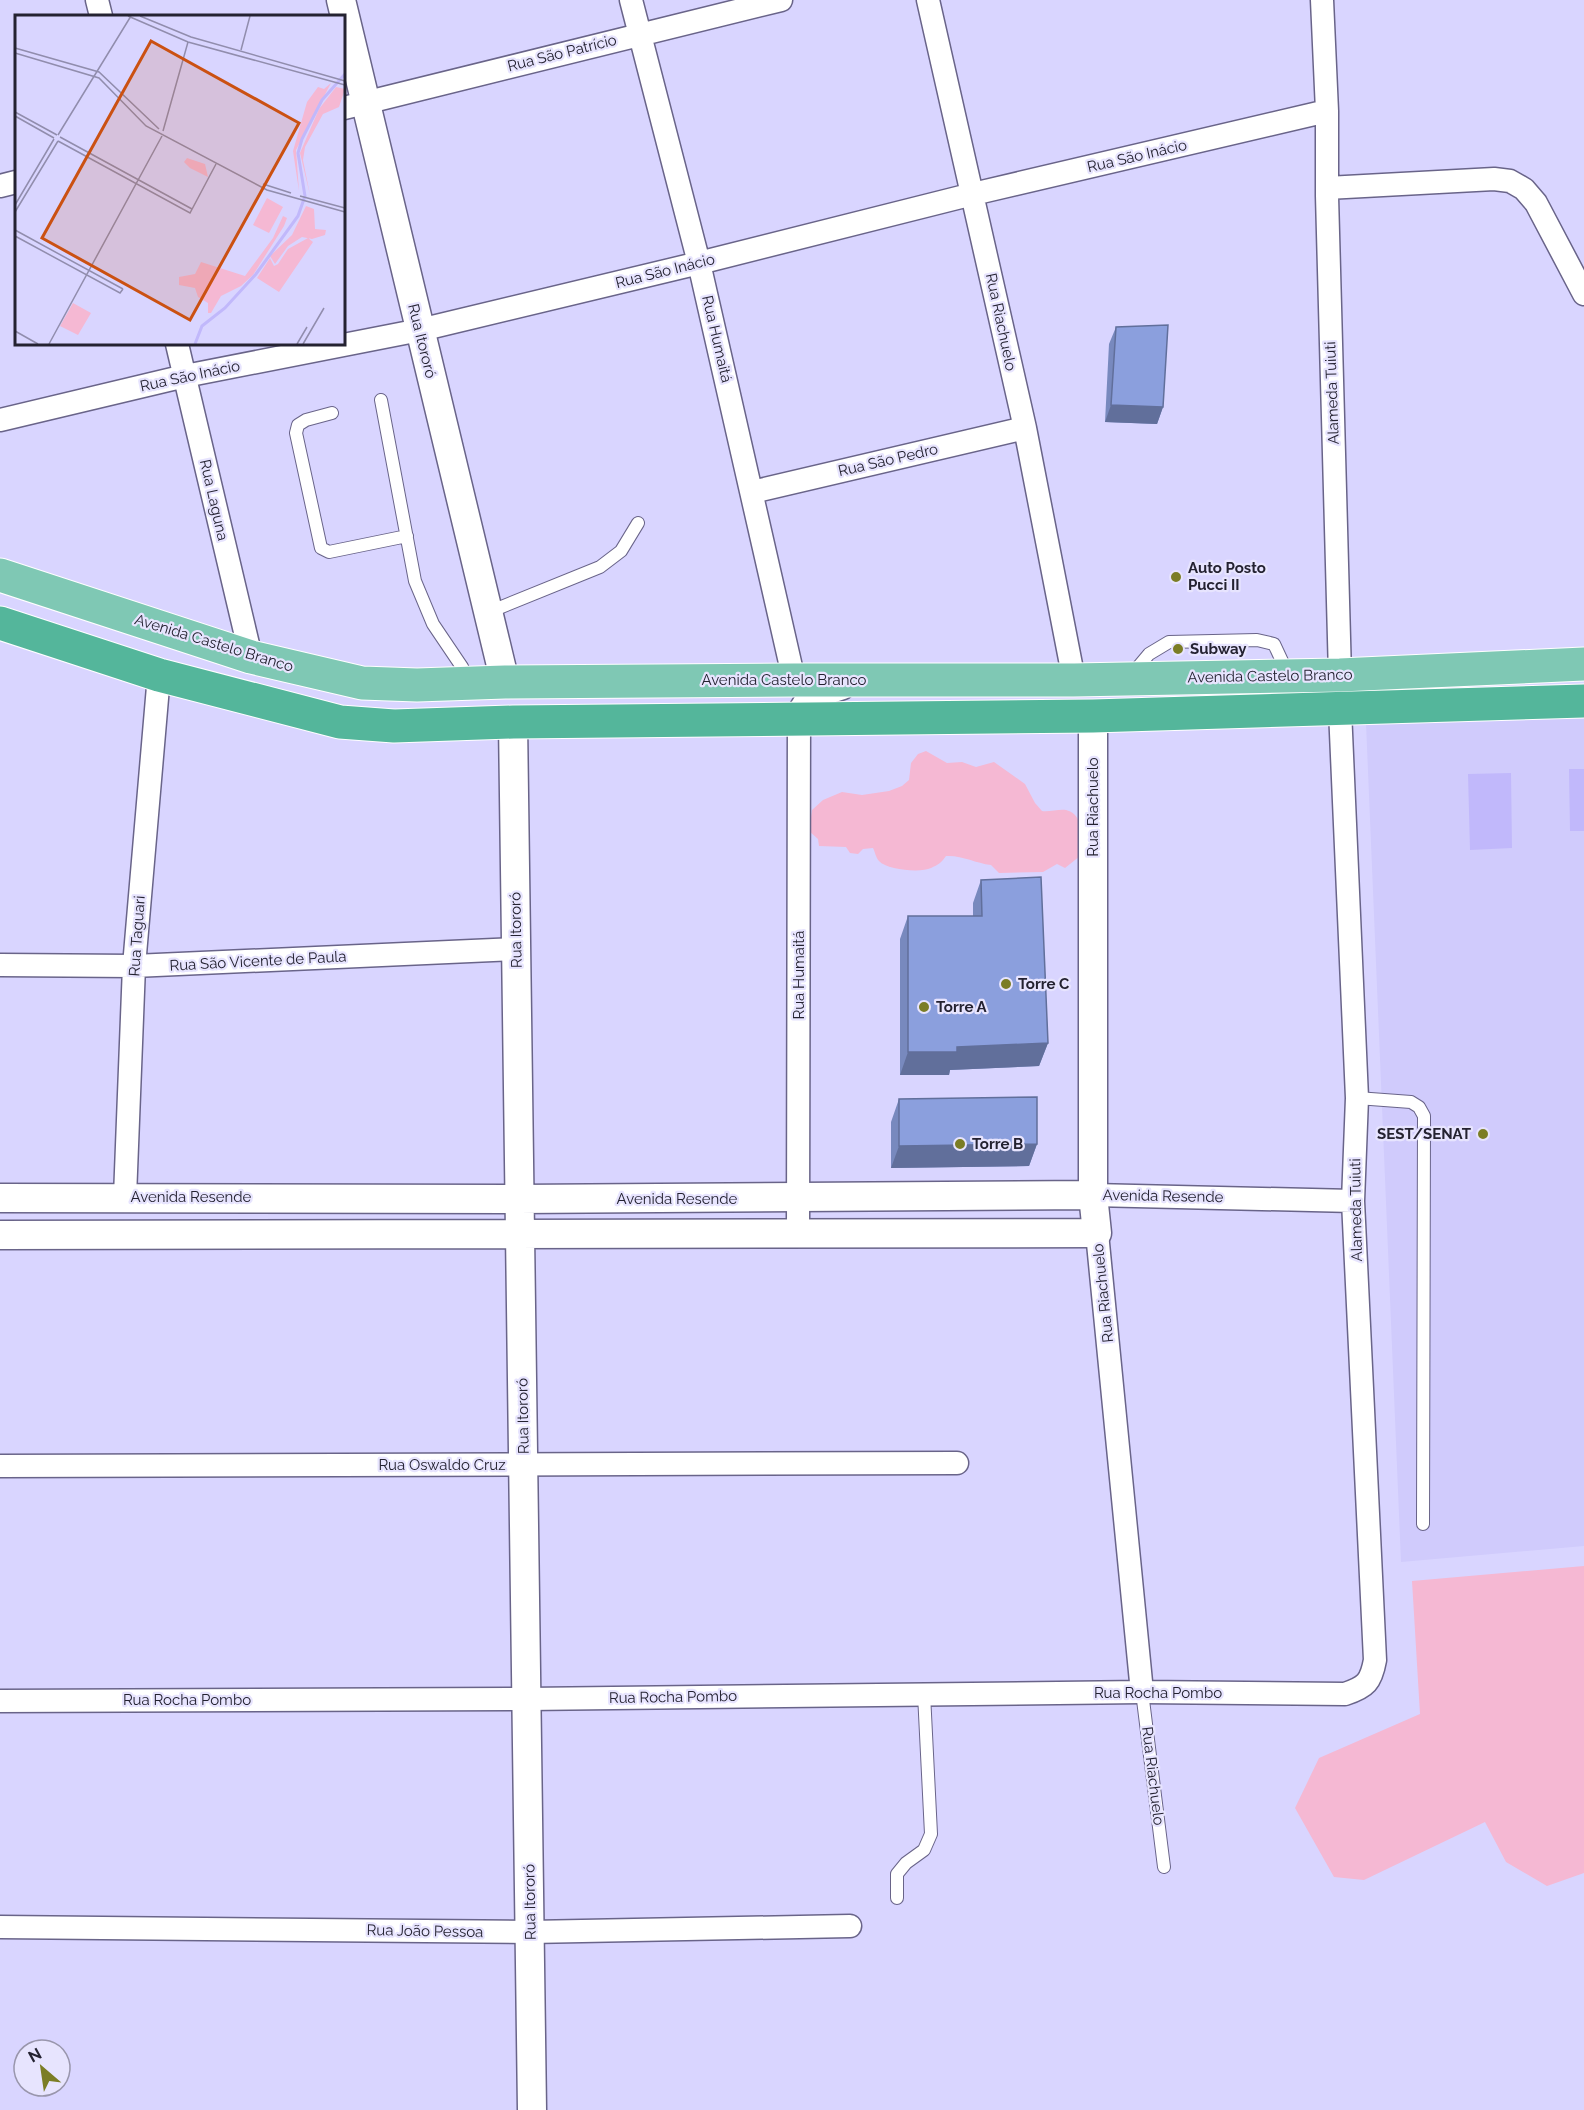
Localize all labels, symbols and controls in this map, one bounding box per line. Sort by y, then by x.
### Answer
inset map [15,15,345,345]
street label: Rua São Patrício [505,31,619,75]
street label: Rua São Inácio [1085,136,1189,176]
street label: Rua São Inácio [613,250,717,292]
street label: Rua Riachuelo [982,271,1020,373]
street label: Rua Humaitá [698,294,736,384]
street label: Rua Itororó [404,302,440,380]
street label: Alameda Tuiuti [1321,341,1343,445]
street label: Rua São Inácio [138,357,242,395]
street label: Rua São Pedro [836,440,940,480]
street label: Rua Laguna [196,458,232,542]
place label: Auto Posto Pucci II [1188,559,1266,594]
marker: Auto Posto Pucci II [1169,570,1183,584]
street label: Avenida Castelo Branco [132,610,296,676]
place label: Subway [1190,640,1247,658]
marker: Subway [1171,642,1185,656]
street label: Avenida Castelo Branco [1187,666,1353,686]
street label: Avenida Castelo Branco [702,671,867,689]
street label: Rua Riachuelo [1084,757,1102,857]
street label: Rua Itororó [506,892,526,968]
street label: Rua Taguari [125,895,149,977]
street label: Rua Humaitá [790,930,808,1020]
street label: Rua São Vicente de Paula [169,947,347,975]
place label: Torre C [1018,975,1069,993]
marker: Torre C [999,977,1013,991]
place label: Torre A [936,998,988,1016]
marker: Torre A [917,1000,931,1014]
place label: SEST/SENAT [1377,1125,1472,1143]
marker: SEST/SENAT [1476,1127,1490,1141]
place label: Torre B [972,1135,1023,1153]
marker: Torre B [953,1137,967,1151]
street label: Alameda Tuiuti [1346,1158,1366,1262]
street label: Avenida Resende [1102,1186,1224,1206]
street label: Avenida Resende [131,1188,252,1206]
street label: Avenida Resende [617,1190,738,1208]
street label: Rua Riachuelo [1089,1243,1117,1343]
street label: Rua Itororó [513,1378,533,1454]
street label: Rua Oswaldo Cruz [378,1456,506,1474]
street label: Rua Rocha Pombo [1094,1684,1222,1702]
street label: Rua Rocha Pombo [609,1687,737,1707]
street label: Rua Rocha Pombo [123,1691,251,1709]
street label: Rua Riachuelo [1138,1726,1168,1827]
street label: Rua Itororó [520,1864,540,1940]
street label: Rua João Pessoa [367,1921,483,1941]
north arrow [12,2038,72,2098]
text: N [25,2044,45,2067]

